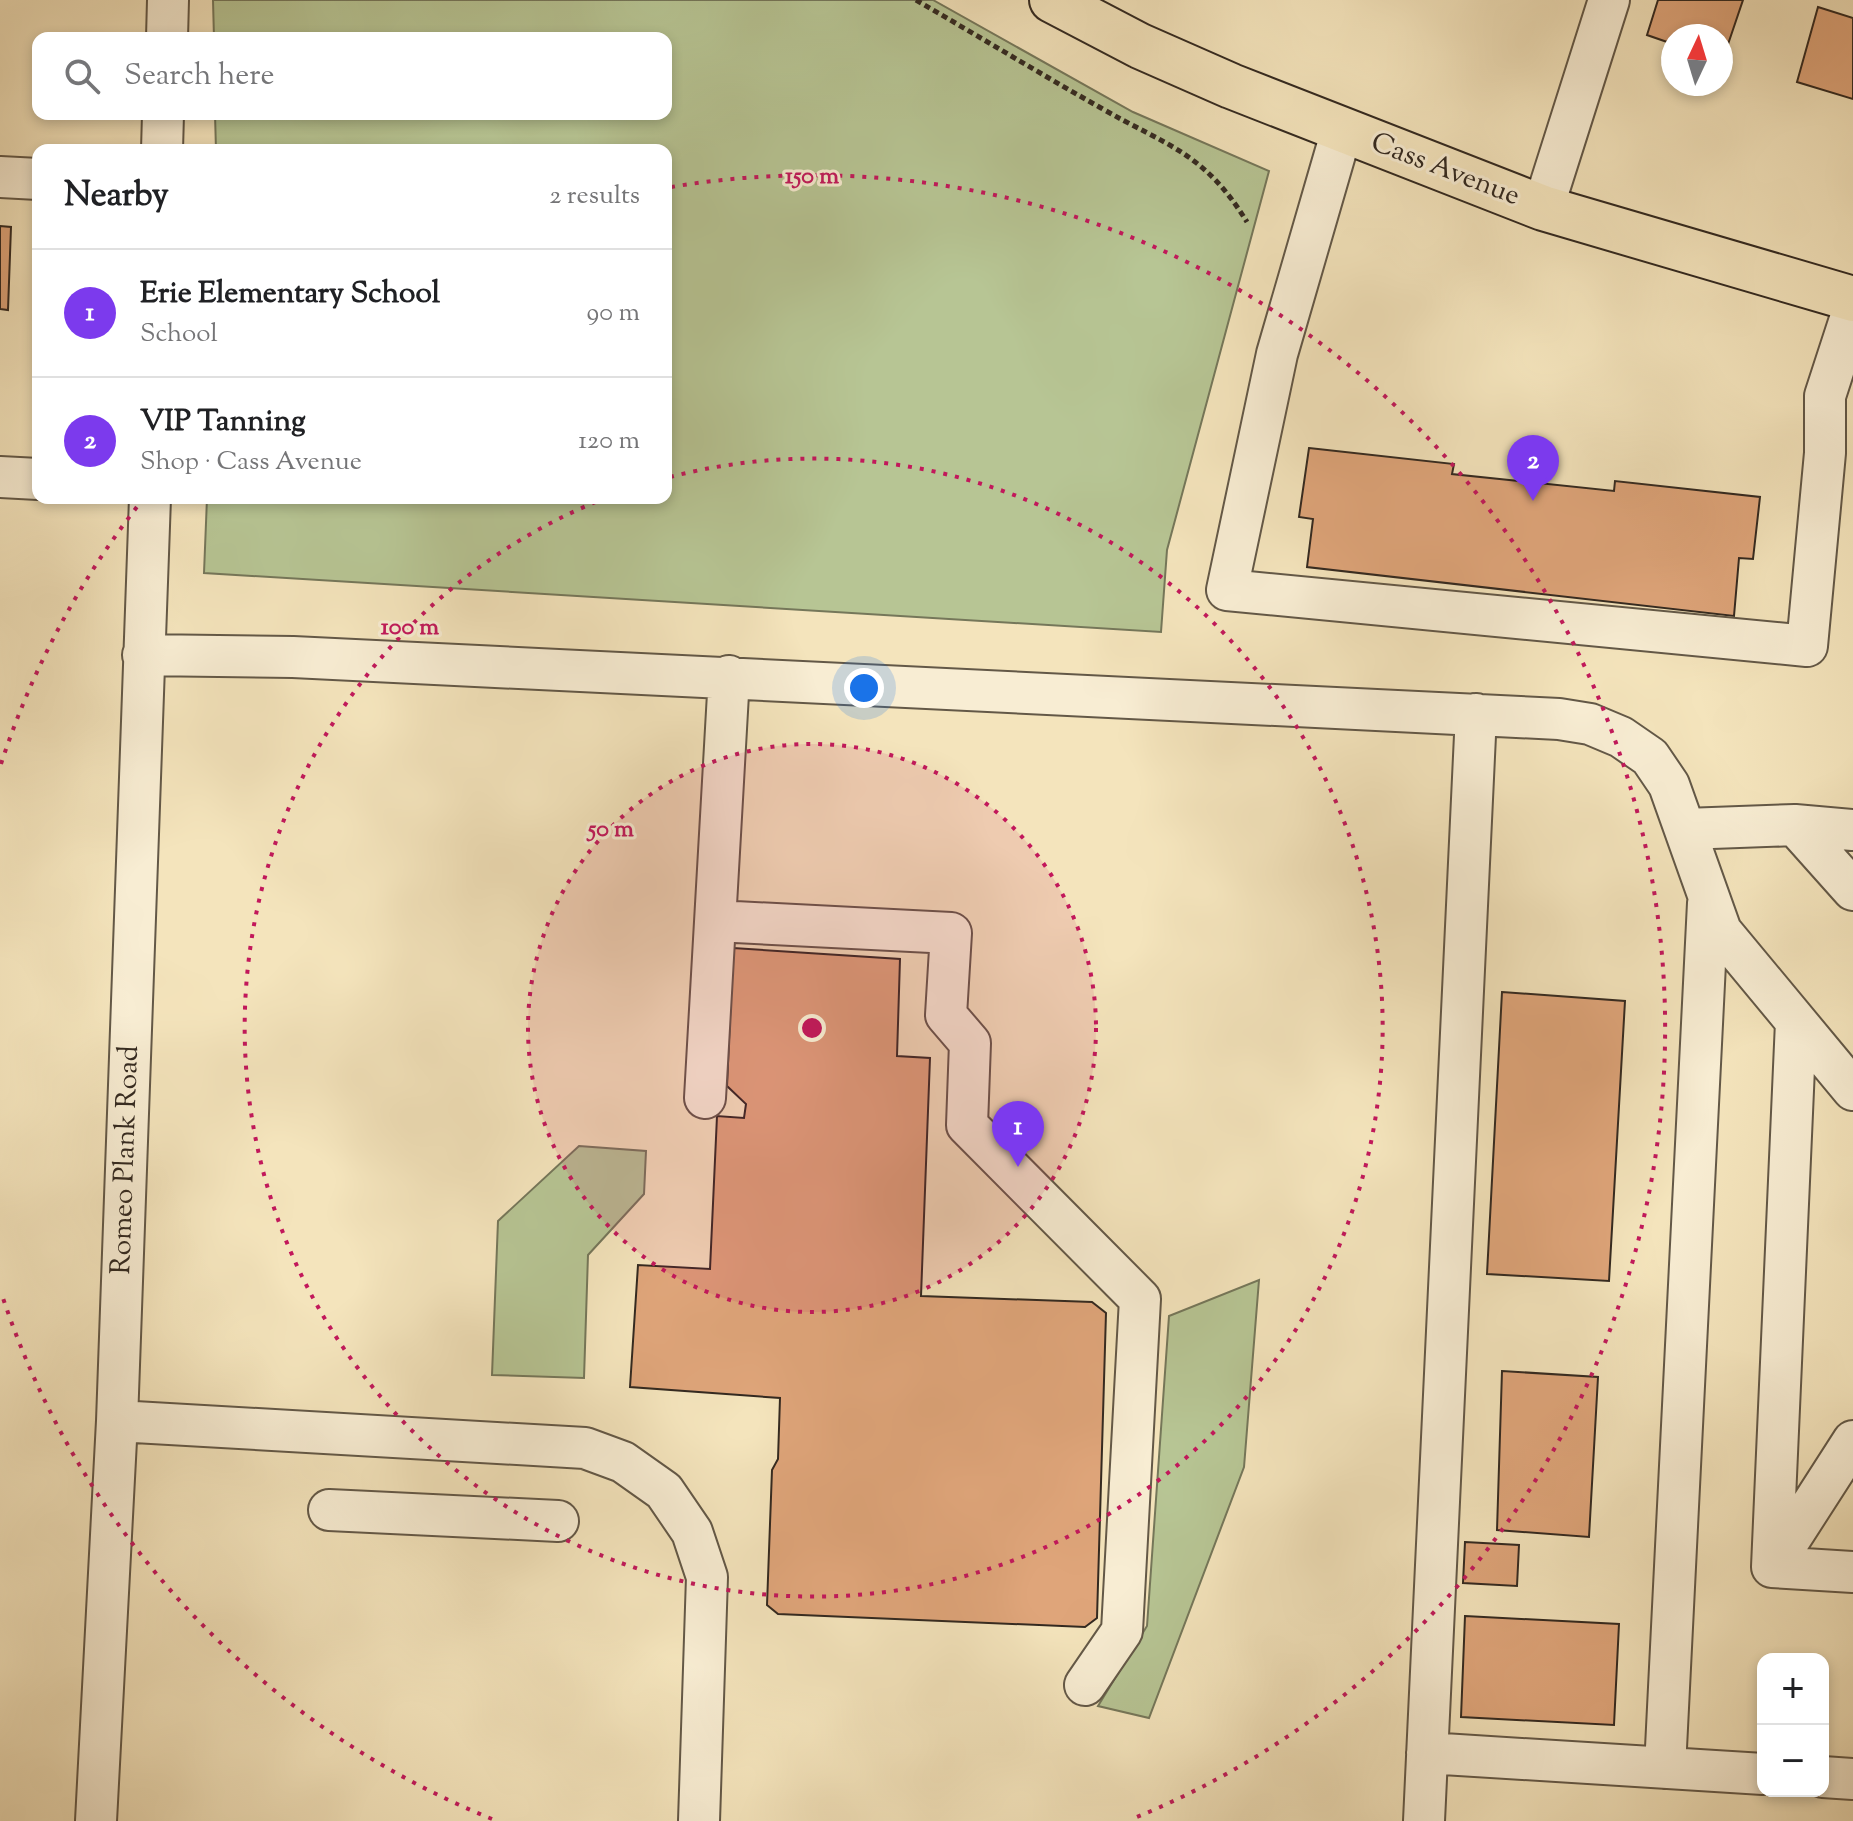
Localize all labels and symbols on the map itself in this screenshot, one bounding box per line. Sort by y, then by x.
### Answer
north arrow [1661,24,1733,96]
street label: Cass Avenue [1365,123,1525,217]
text: 150 m [785,160,839,194]
pin: 2 [1507,435,1559,501]
text: 100 m [381,611,439,645]
your location [844,668,884,708]
text: 50 m [586,813,634,847]
centre of rings [798,1014,826,1042]
street label: Romeo Plank Road [102,1045,150,1275]
pin: 1 [992,1101,1044,1167]

